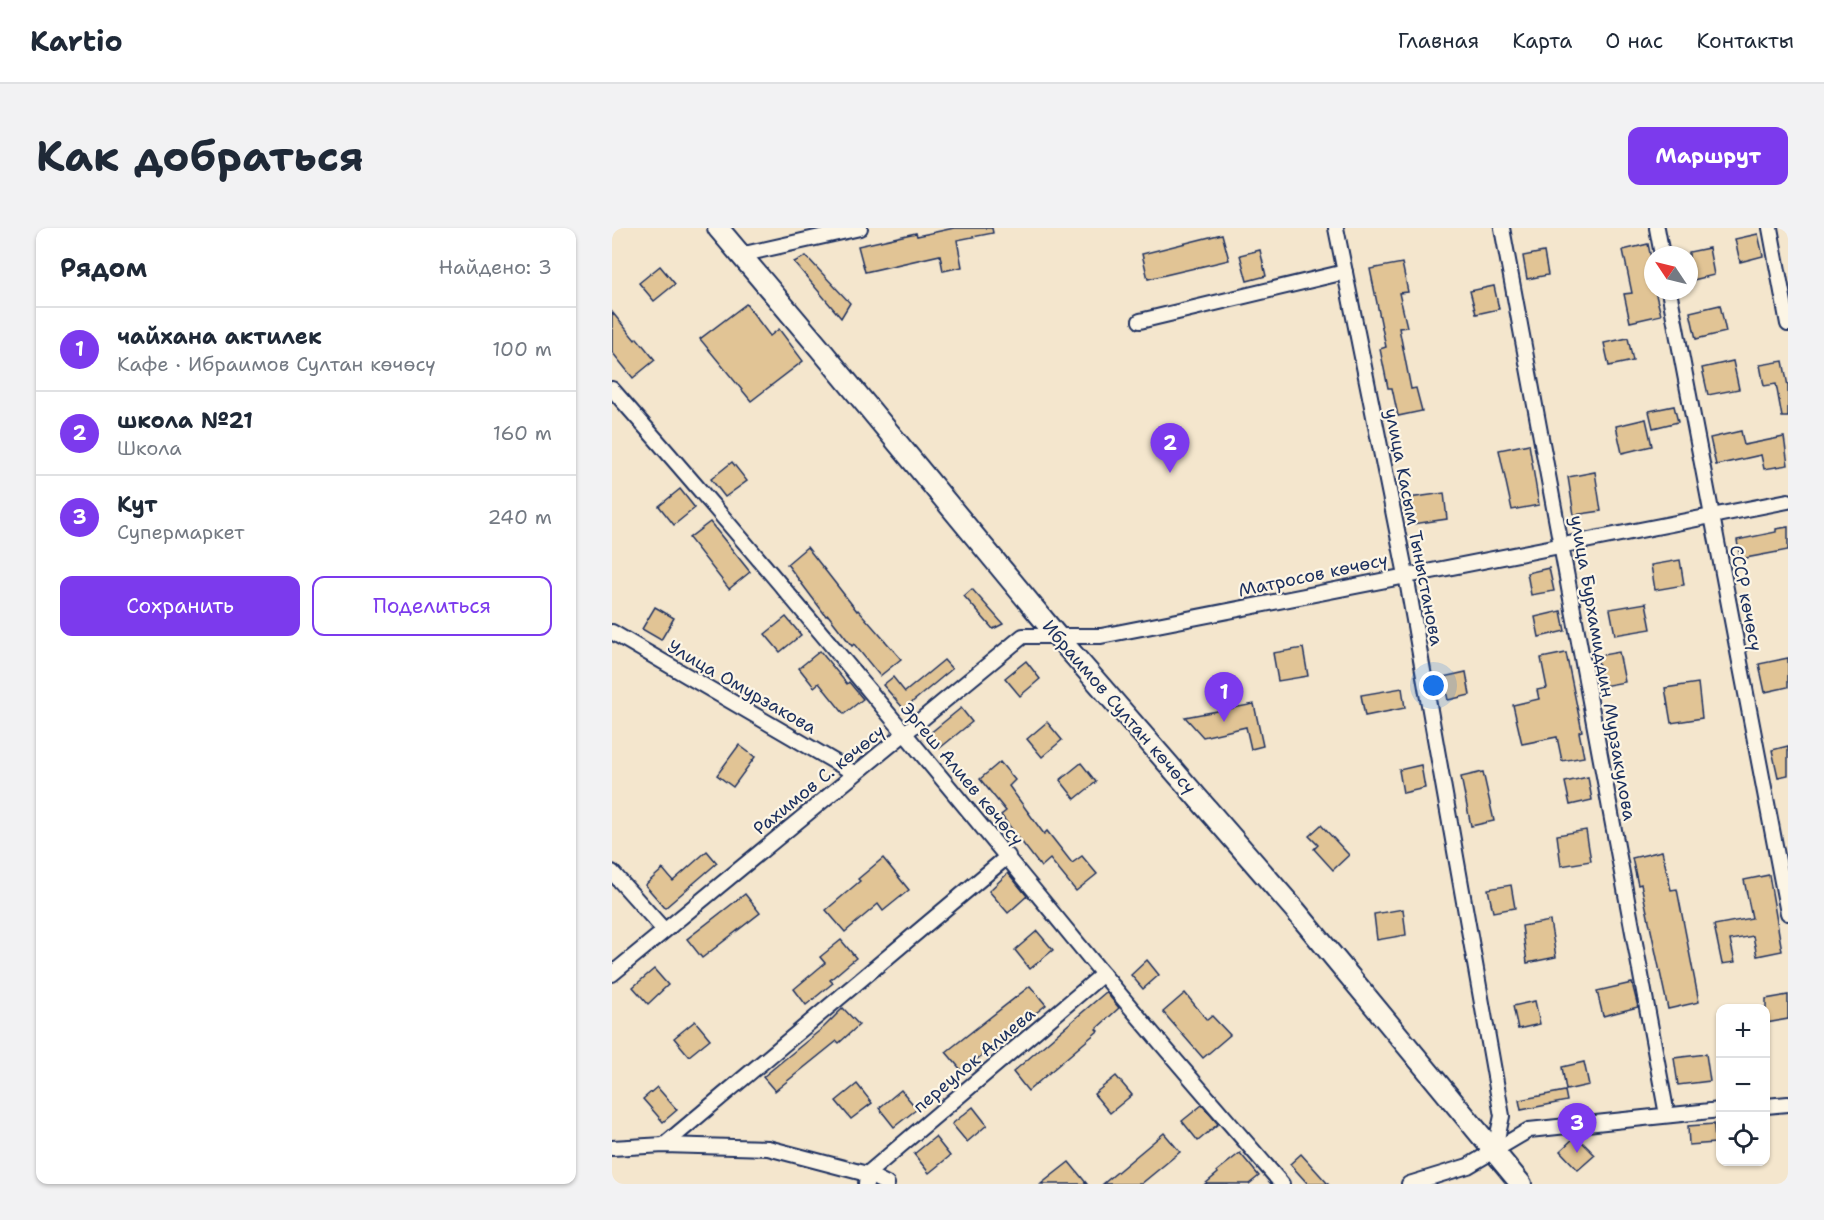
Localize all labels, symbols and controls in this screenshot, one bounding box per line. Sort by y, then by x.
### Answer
text: Kartio [30,22,123,60]
text: Главная [1398,27,1479,55]
text: Карта [1512,27,1572,55]
text: О нас [1605,27,1663,55]
text: Контакты [1696,27,1794,55]
button: Маршрут [1628,127,1788,185]
text: Как добраться [36,128,364,184]
north arrow [1644,246,1698,300]
text: Рядом [60,250,147,285]
text: Найдено: 3 [439,254,552,280]
text: чайхана актилек [117,322,322,351]
text: 1 [75,336,84,362]
text: 100 m [492,336,552,362]
text: Кафе · Ибраимов Султан көчөсү [117,351,435,377]
text: школа №21 [117,406,253,435]
street label: улица Касым Тыныстанова [1379,406,1449,648]
text: 2 [73,420,87,446]
text: 160 m [493,420,552,446]
pin: 2 [1150,424,1190,473]
text: Школа [117,435,182,461]
text: Кут [117,490,157,519]
text: 3 [73,504,87,530]
text: 240 m [487,504,552,530]
street label: улица Бурхамиддин Мурзакулова [1564,513,1642,823]
text: Супермаркет [117,519,244,545]
street label: СССР көчөсү [1724,543,1768,653]
street label: Матросов көчөсү [1236,547,1390,603]
button: Сохранить [60,576,300,636]
button: Поделиться [312,576,552,636]
street label: Ибраимов Султан көчөсү [1037,615,1201,799]
street label: Улица Омурзакова [663,634,821,740]
your location [1419,671,1448,700]
pin: 1 [1204,672,1244,722]
street label: Эргеш Алиев көчөсү [895,697,1029,851]
street label: Рахимов С. көчөсү [748,720,890,840]
street label: переулок Алиева [908,1002,1040,1118]
map controls [1716,1004,1770,1166]
button: + [1716,1004,1770,1058]
button: − [1716,1058,1770,1112]
pin: 3 [1558,1104,1596,1153]
button: locate [1716,1112,1770,1166]

